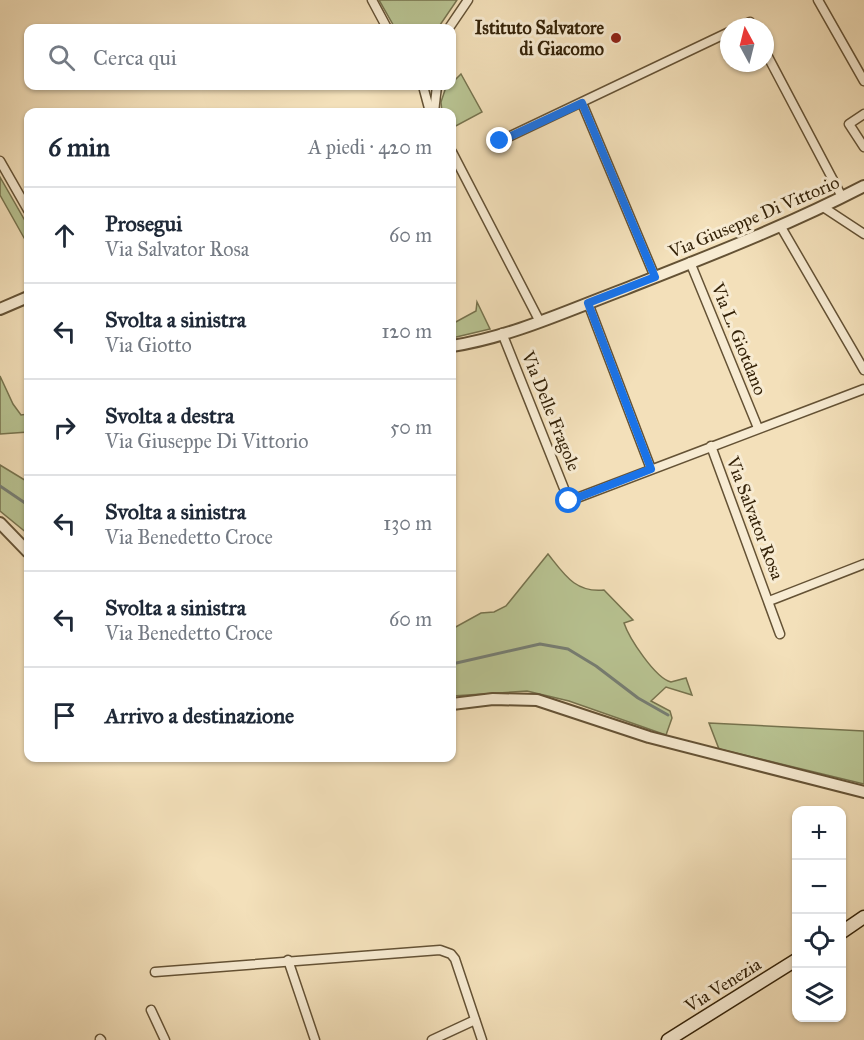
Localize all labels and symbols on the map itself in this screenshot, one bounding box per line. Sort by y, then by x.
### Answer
place label: Istituto Salvatore di Giacomo [475,17,604,60]
north arrow [720,18,774,72]
marker: Istituto Salvatore di Giacomo [609,31,623,45]
route end [486,127,512,153]
street label: Via Giuseppe Di Vittorio [665,171,843,263]
street label: Via L. Giotdano [706,279,771,398]
street label: Via Delle Fragole [516,347,585,474]
street label: Via Salvator Rosa [721,453,789,583]
route start [555,487,581,513]
street label: Via Venezia [680,953,766,1018]

